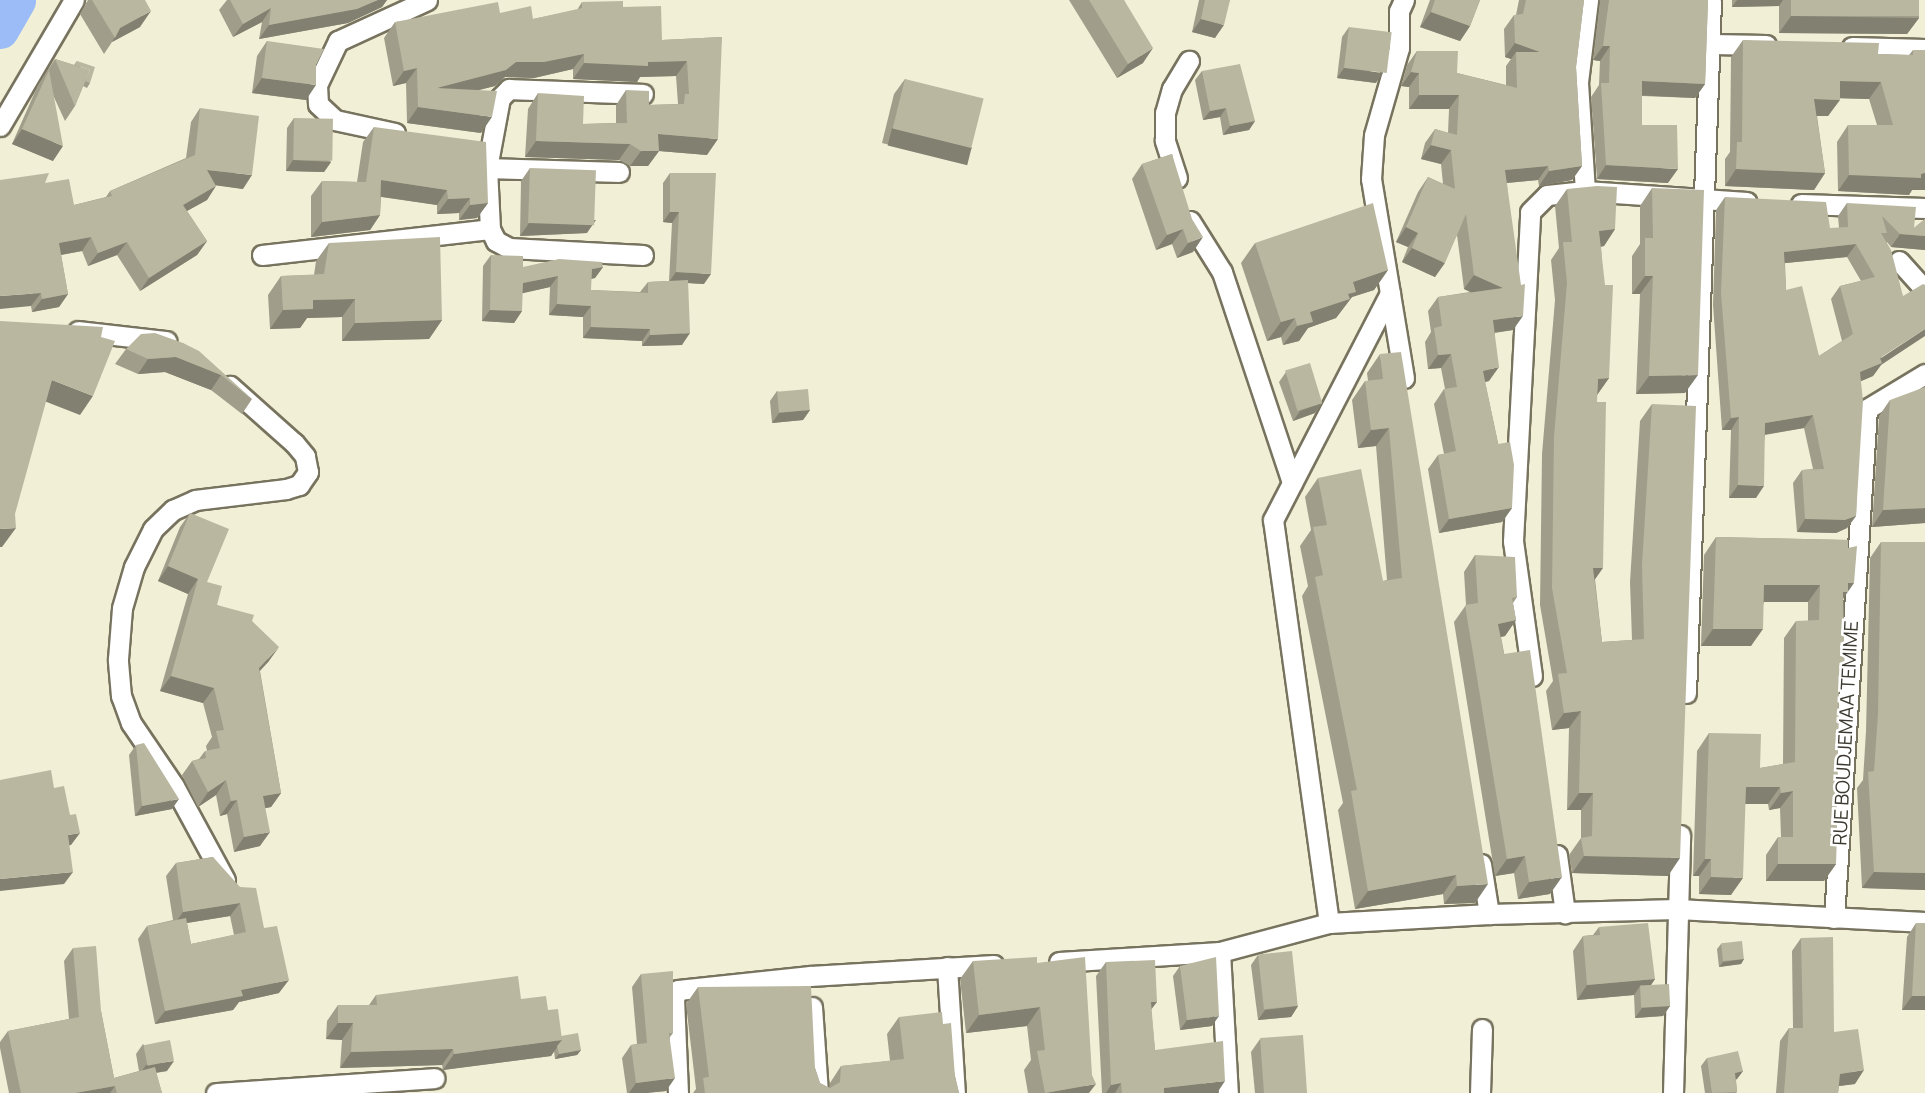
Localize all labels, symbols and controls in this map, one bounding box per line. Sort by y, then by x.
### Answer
street label: RUE BOUDJEMAA TEMIME [1829,620,1863,846]

